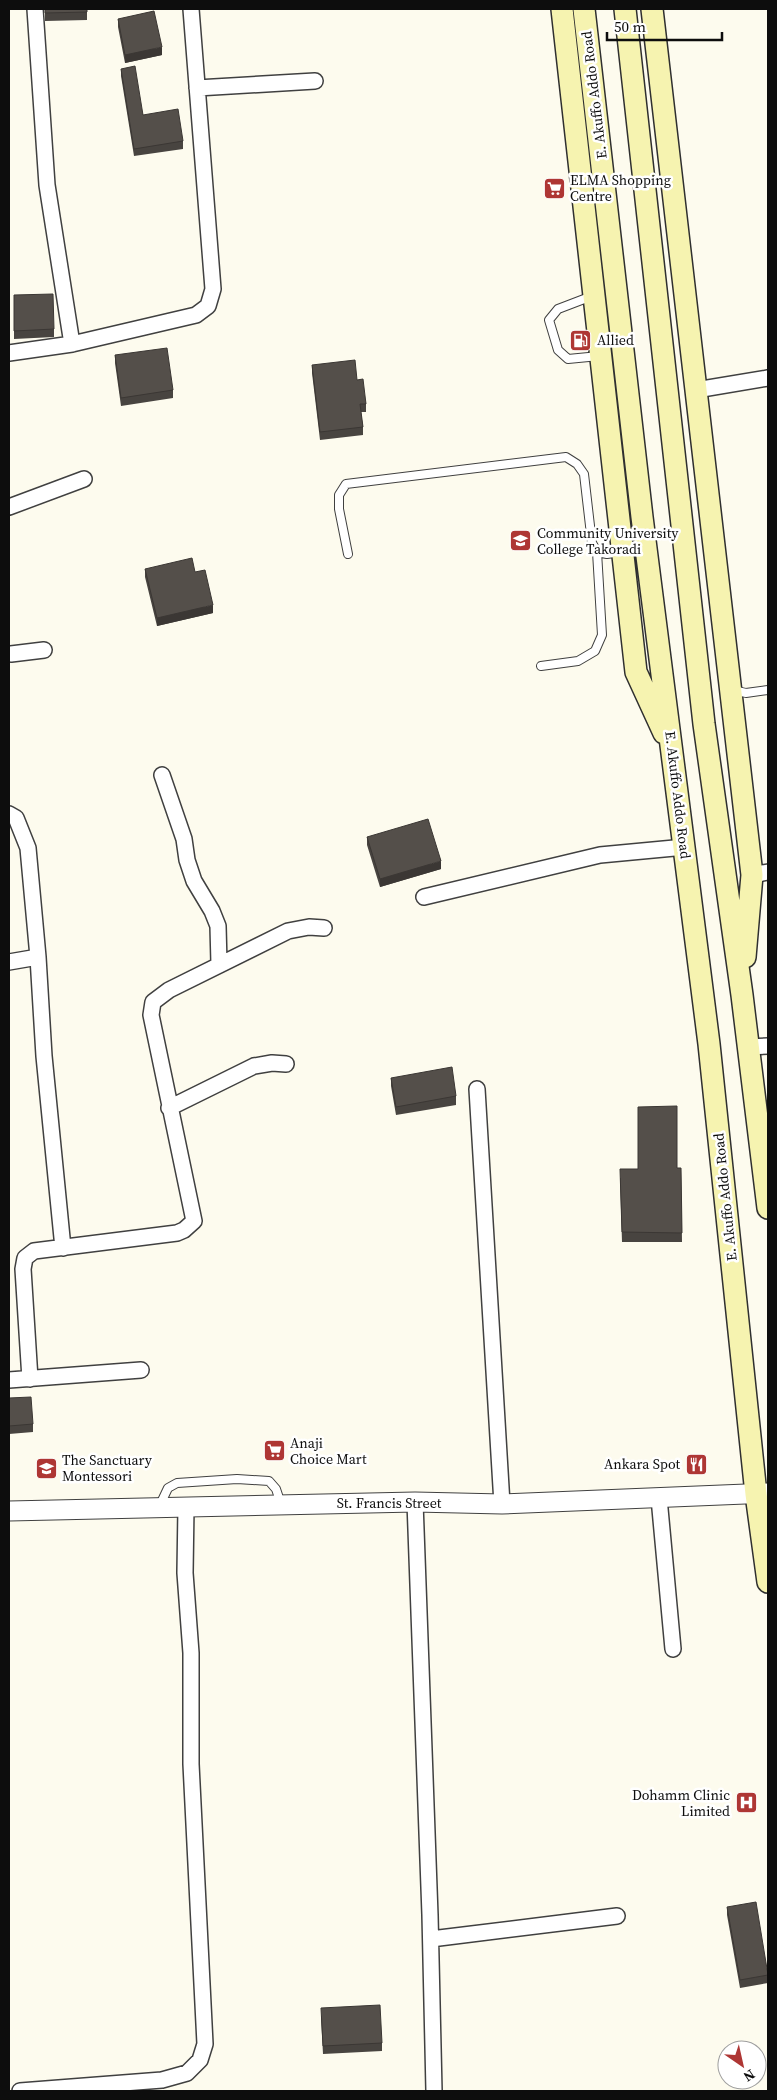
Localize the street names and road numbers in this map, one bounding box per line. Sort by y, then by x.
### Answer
street label: E. Akuffo Addo Road [576,30,612,160]
street label: E. Akuffo Addo Road [660,730,696,860]
street label: E. Akuffo Addo Road [708,1132,742,1262]
street label: St. Francis Street [337,1493,442,1513]

